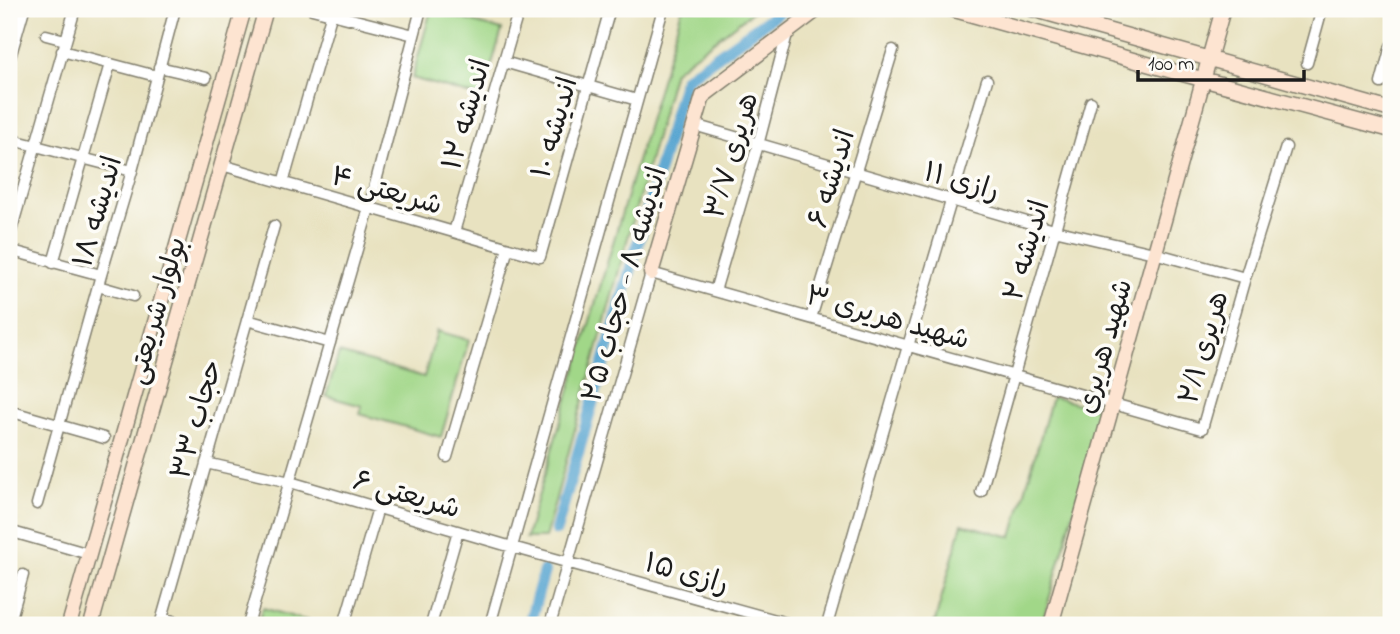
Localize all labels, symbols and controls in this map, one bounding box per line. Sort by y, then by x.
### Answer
scale bar [1138,38,1304,82]
text: 100 m [1148,50,1194,80]
street label: اندیشه ۱۲ [433,55,504,175]
street label: اندیشه ۱۰ [522,73,590,183]
street label: هریری ۳/۷ [696,88,771,224]
street label: اندیشه ۶ [799,125,868,233]
street label: اندیشه ۱۸ [64,152,135,272]
street label: رازی ۱۱ [918,153,1004,214]
street label: شریعتی ۴ [326,157,446,228]
street label: اندیشه ۸ - حجاب ۲۵ [573,162,680,408]
street label: اندیشه ۲ [994,196,1062,306]
street label: بولوار شریعتی [118,232,199,390]
street label: شهید هریری [1068,275,1145,419]
street label: شهید هریری ۳ [800,276,974,362]
street label: هریری ۲/۱ [1170,287,1241,409]
street label: حجاب ۳۳ [162,355,235,485]
street label: شریعتی ۶ [348,462,465,531]
street label: رازی ۱۵ [639,544,733,607]

